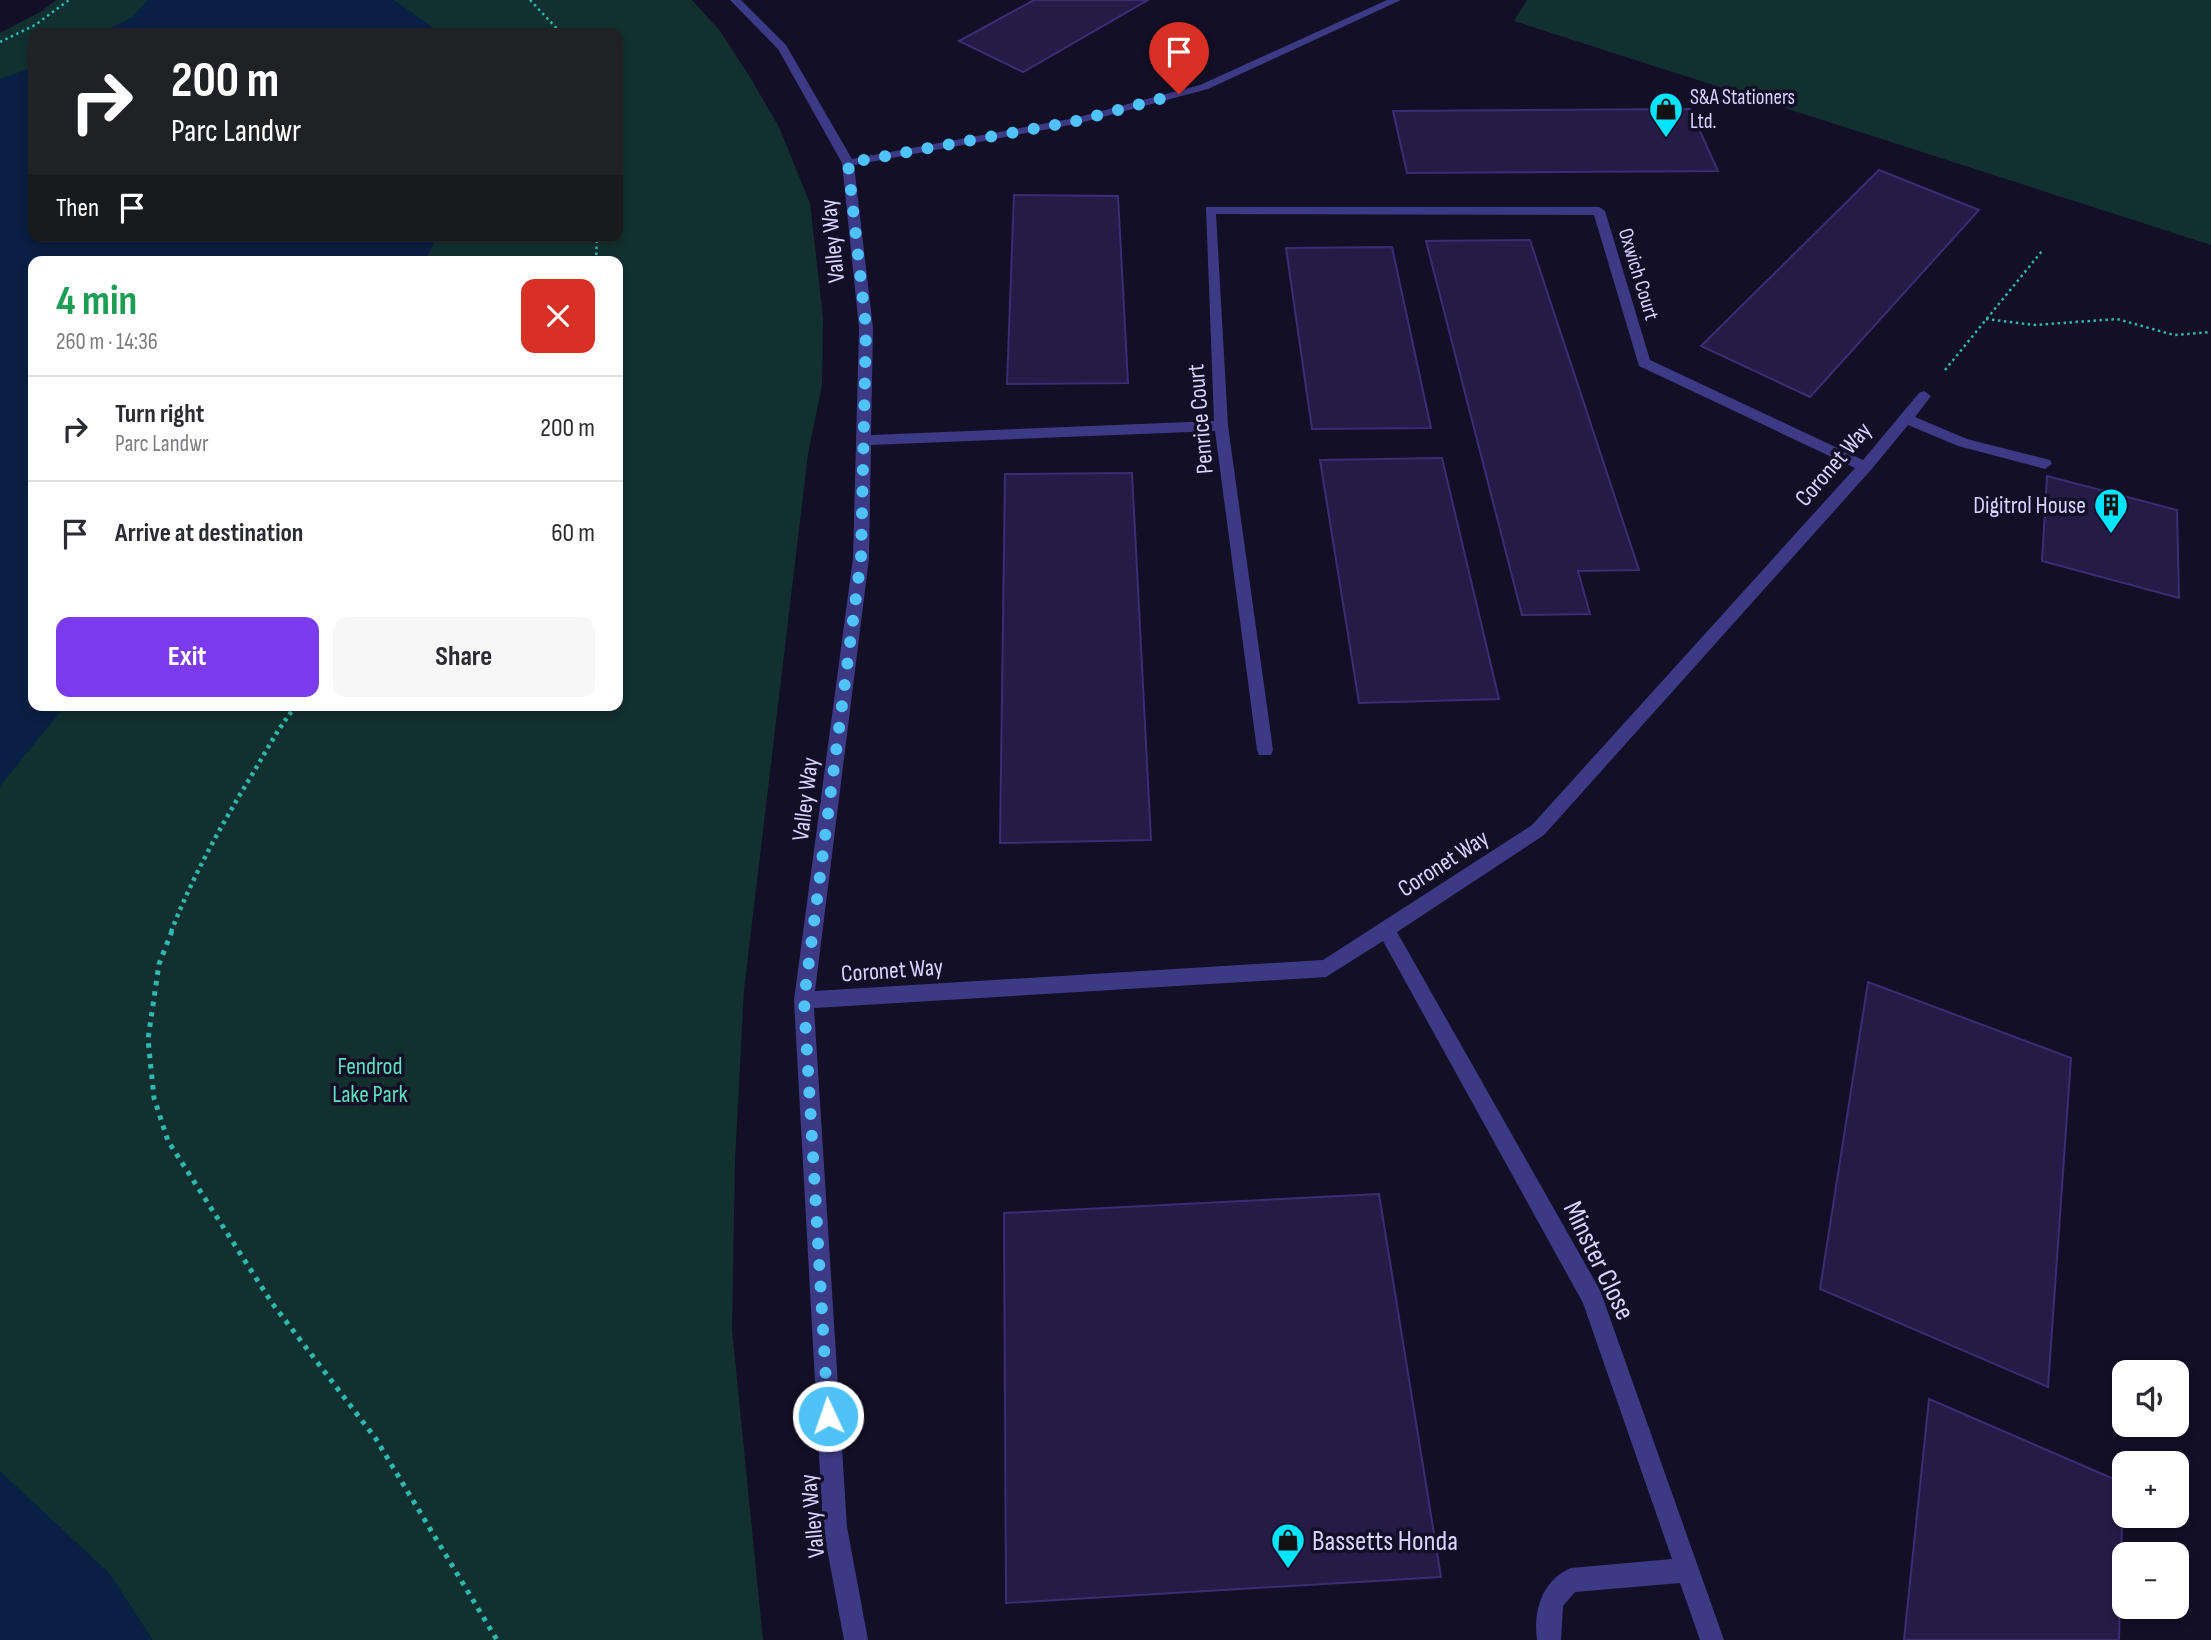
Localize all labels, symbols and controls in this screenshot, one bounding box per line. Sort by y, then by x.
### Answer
pin [1149,22,1209,94]
icon: arrive [1160,33,1198,71]
text: 200 m [171,52,279,111]
icon: right [56,56,147,147]
place label: S&A Stationers Ltd. [1690,85,1795,134]
shop icon: S&A Stationers Ltd. [1647,90,1685,139]
text: Parc Landwr [171,112,301,151]
icon: arrive [113,189,151,227]
text: Then [56,193,99,224]
street label: Valley Way [814,198,851,284]
street label: Oxwich Court [1613,225,1664,323]
text: 4 min [56,276,137,327]
button: close [521,279,595,353]
text: 260 m · 14:36 [56,328,158,356]
street label: Penrice Court [1181,363,1220,475]
text: Turn right [115,399,204,430]
icon: right [56,410,94,448]
text: 200 m [540,413,595,444]
street label: Coronet Way [1789,416,1878,512]
text: Parc Landwr [115,430,209,458]
building icon: Digitrol House [2092,486,2130,535]
place label: Digitrol House [1973,491,2086,520]
icon: arrive [56,515,94,553]
text: Arrive at destination [115,518,303,549]
text: 60 m [551,518,595,549]
button: Exit [56,617,319,697]
button: Share [333,617,595,697]
street label: Valley Way [786,756,825,843]
street label: Coronet Way [1393,823,1494,903]
street label: Coronet Way [840,952,944,989]
park label: Fendrod Lake Park [332,1052,408,1109]
street label: Minster Close [1556,1196,1641,1325]
map controls [2112,1360,2189,1619]
button: sound [2112,1360,2189,1437]
position arrow [791,1379,865,1453]
button: + [2112,1451,2189,1528]
street label: Valley Way [794,1473,831,1559]
shop icon: Bassetts Honda [1269,1521,1307,1570]
place label: Bassetts Honda [1312,1525,1458,1558]
button: − [2112,1542,2189,1619]

